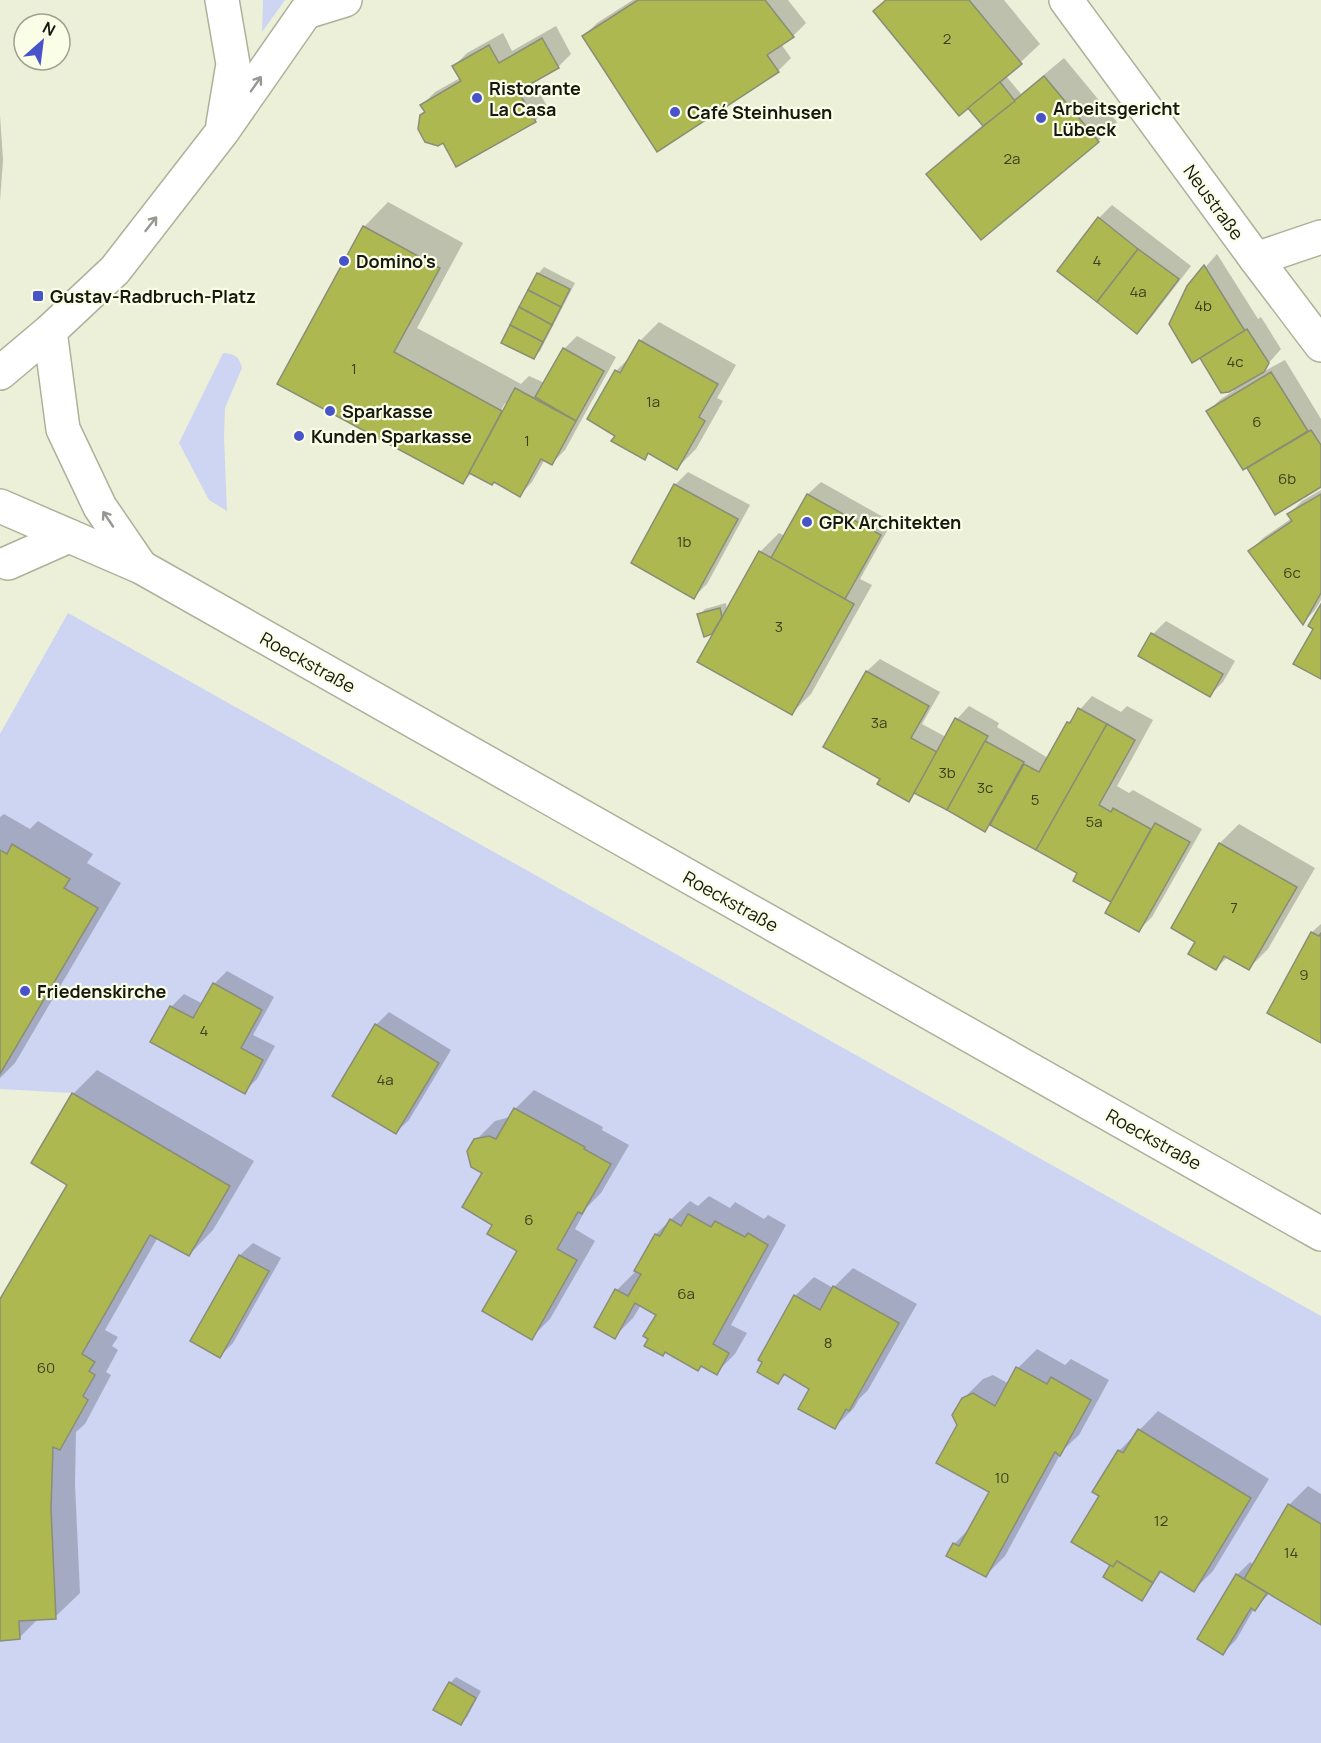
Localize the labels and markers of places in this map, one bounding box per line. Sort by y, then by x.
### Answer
place label: Ristorante La Casa [489,76,581,121]
marker: Ristorante La Casa [470,91,484,105]
place label: Arbeitsgericht Lübeck [1053,96,1180,141]
place label: Café Steinhusen [687,100,832,124]
marker: Café Steinhusen [668,105,682,119]
marker: Arbeitsgericht Lübeck [1034,111,1048,125]
place label: Domino's [356,249,436,273]
marker: Domino's [337,254,351,268]
place label: Gustav-Radbruch-Platz [50,284,256,308]
marker: Gustav-Radbruch-Platz [31,289,45,303]
place label: Sparkasse [342,399,433,423]
marker: Sparkasse [323,404,337,418]
place label: Kunden Sparkasse [311,424,472,448]
marker: Kunden Sparkasse [292,429,306,443]
place label: GPK Architekten [819,510,961,534]
marker: GPK Architekten [800,515,814,529]
place label: Friedenskirche [37,979,167,1003]
marker: Friedenskirche [18,984,32,998]

